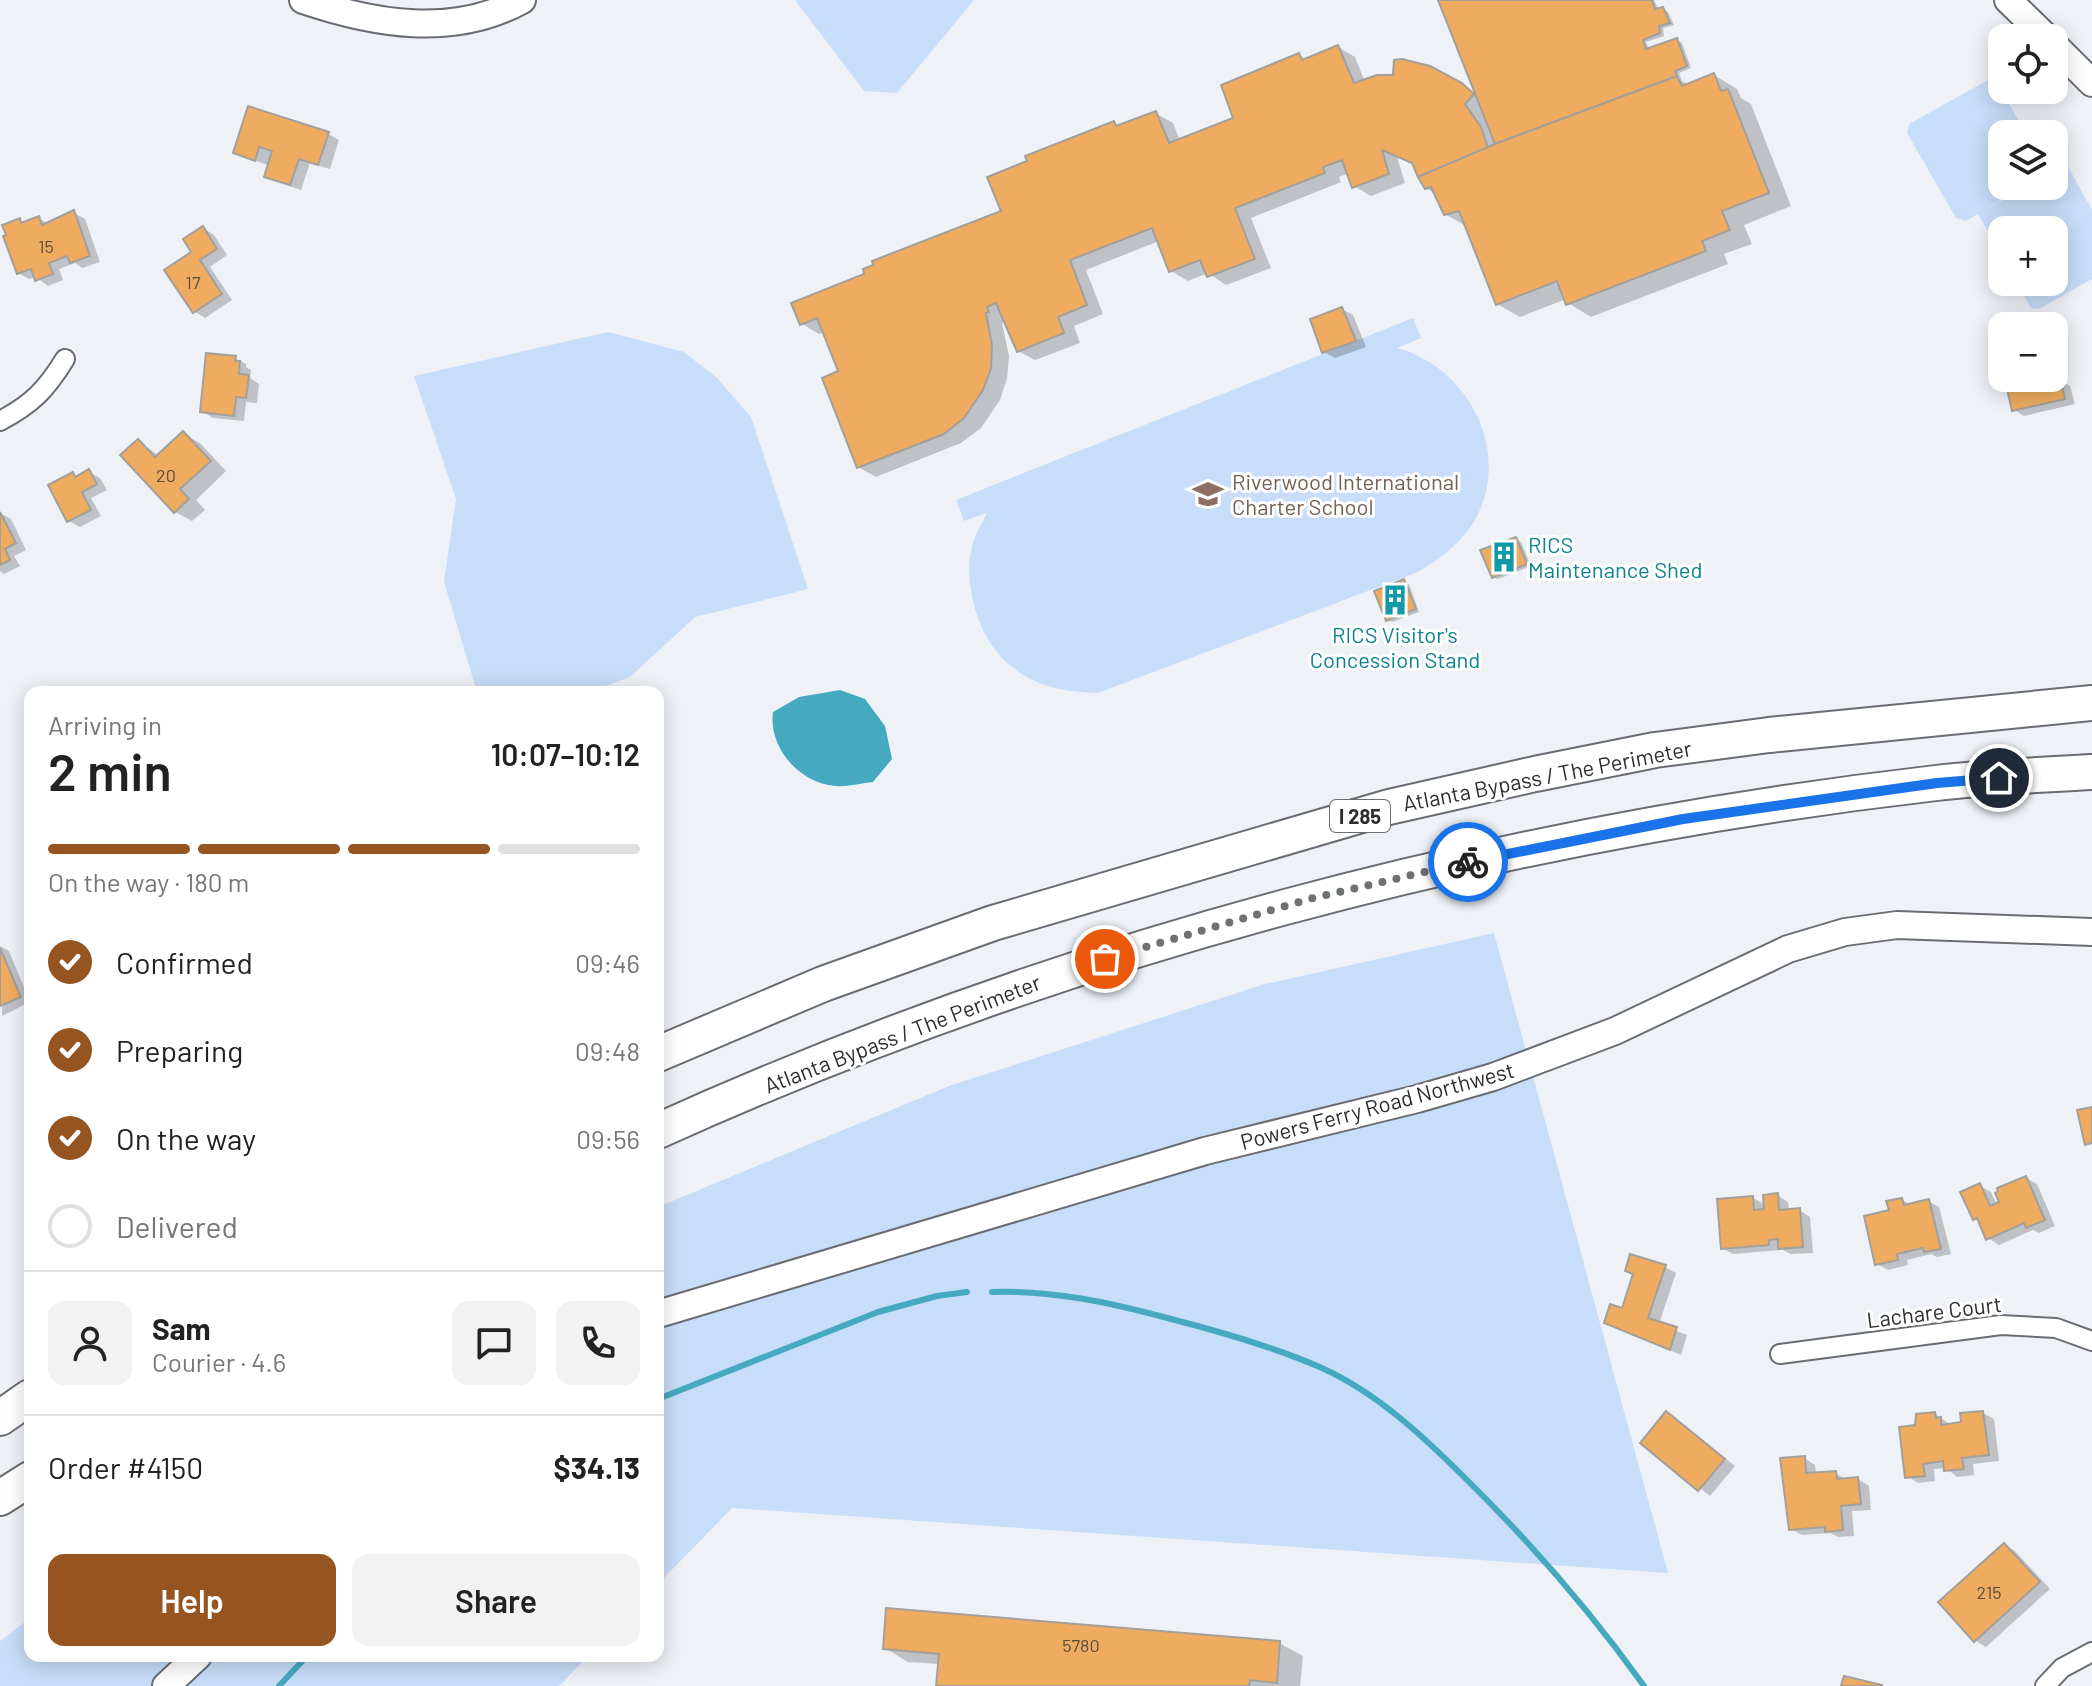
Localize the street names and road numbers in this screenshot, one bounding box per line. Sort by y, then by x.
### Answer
street label: Atlanta Bypass / The Perimeter [1400,734,1694,816]
road number: I 285 [1330,800,1390,832]
street label: Atlanta Bypass / The Perimeter [760,968,1044,1098]
street label: Powers Ferry Road Northwest [1237,1056,1517,1154]
street label: Lachare Court [1865,1290,2003,1332]

